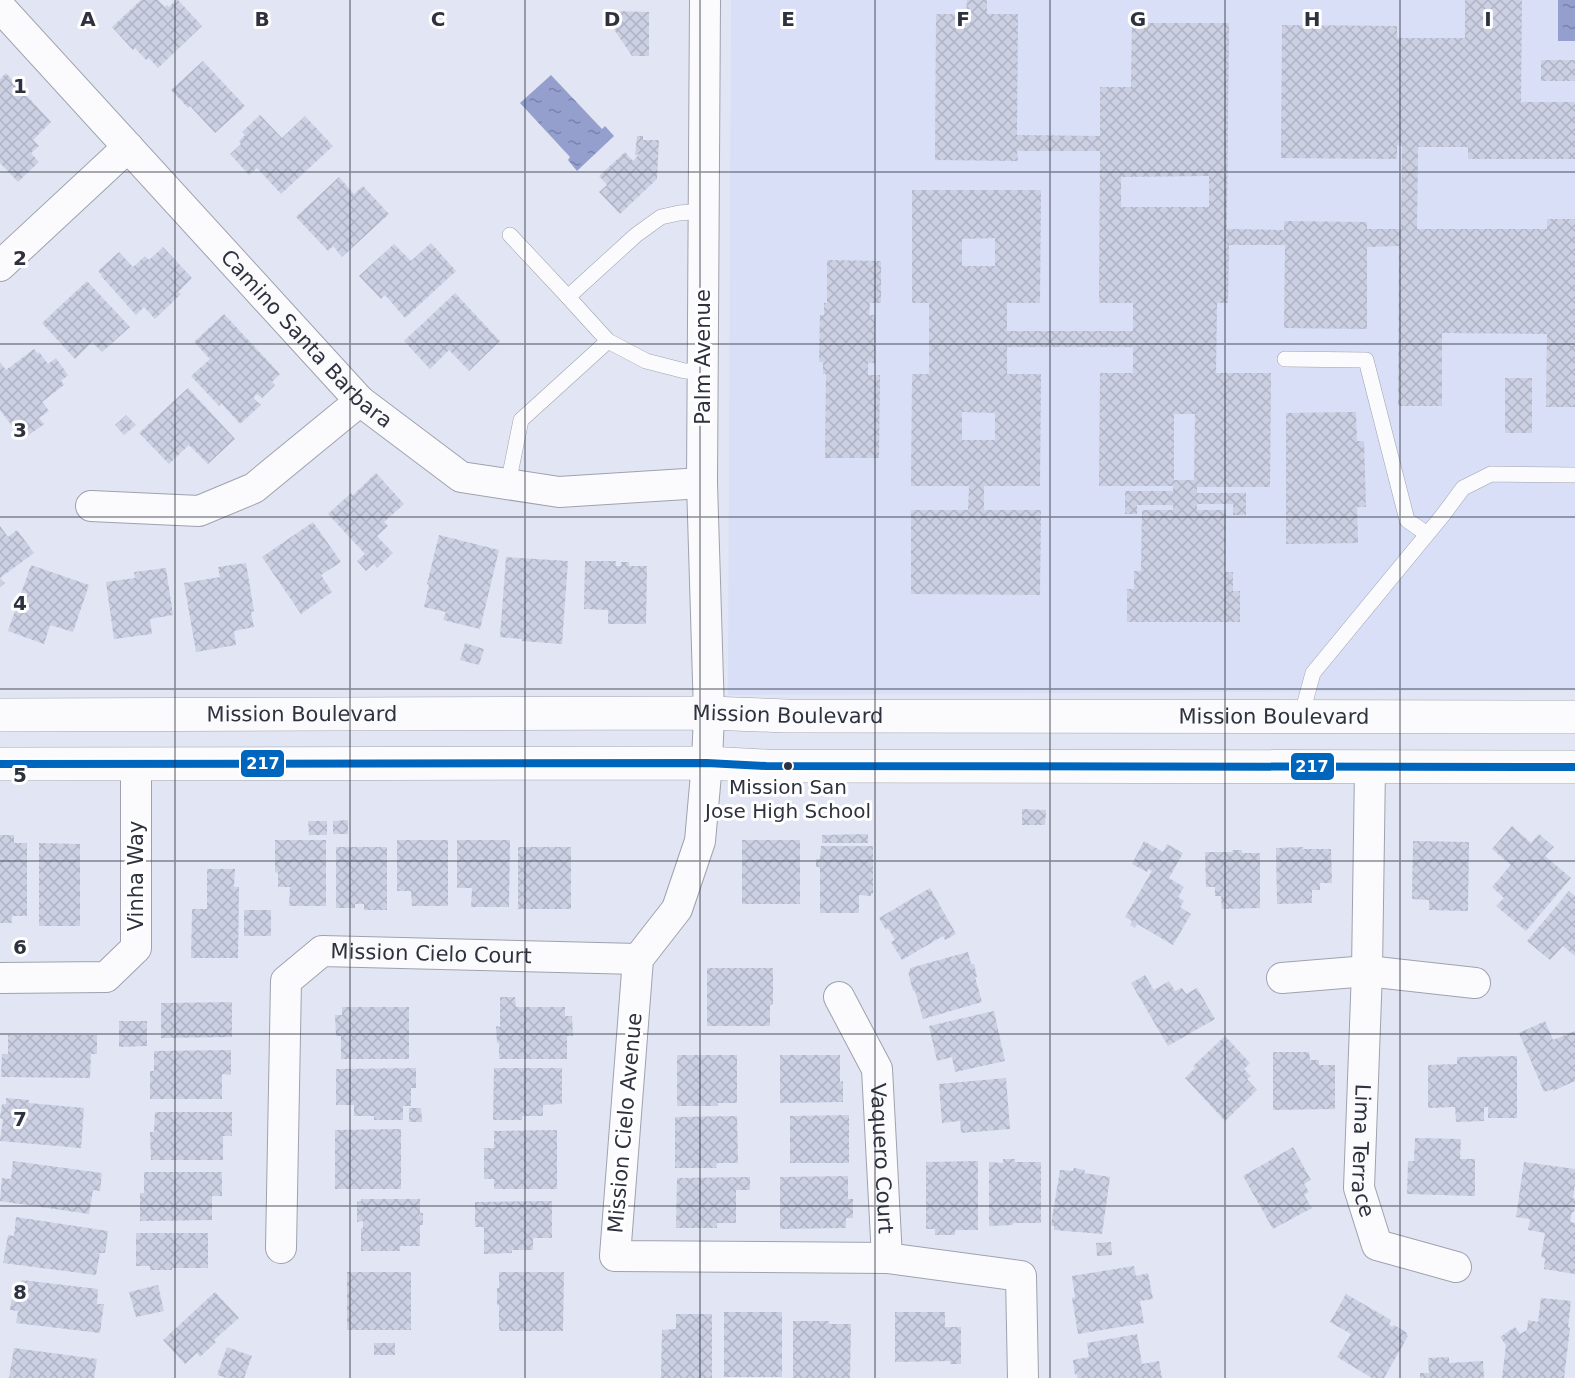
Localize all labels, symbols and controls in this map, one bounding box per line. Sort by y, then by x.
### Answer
text: A [80,7,96,31]
text: B [254,7,270,31]
text: C [431,7,445,31]
text: D [604,7,620,31]
text: E [781,7,795,31]
text: F [956,7,970,31]
text: G [1130,7,1146,31]
text: H [1304,7,1320,31]
text: I [1484,7,1492,31]
text: 1 [13,74,27,98]
street label: Camino Santa Barbara [216,245,397,433]
text: 2 [13,246,27,270]
street label: Palm Avenue [691,289,715,425]
text: 3 [13,418,27,442]
text: 4 [13,591,27,615]
street label: Mission Boulevard [693,701,883,728]
street label: Mission Boulevard [207,702,397,726]
street label: Mission Boulevard [1178,704,1369,729]
line badge: 217 [240,749,285,778]
line badge: 217 [1290,752,1335,781]
text: 217 [246,754,280,773]
text: 217 [1295,757,1329,776]
marker: Mission San Jose High School [782,760,794,772]
text: 5 [13,763,27,787]
place label: Mission San Jose High School [703,775,871,823]
street label: Vinha Way [124,821,148,931]
text: 6 [13,935,27,959]
street label: Mission Cielo Court [330,939,532,968]
street label: Mission Cielo Avenue [603,1012,647,1234]
street label: Vaquero Court [866,1083,898,1234]
street label: Lima Terrace [1347,1083,1379,1220]
text: 7 [13,1107,27,1131]
text: 8 [13,1280,27,1304]

